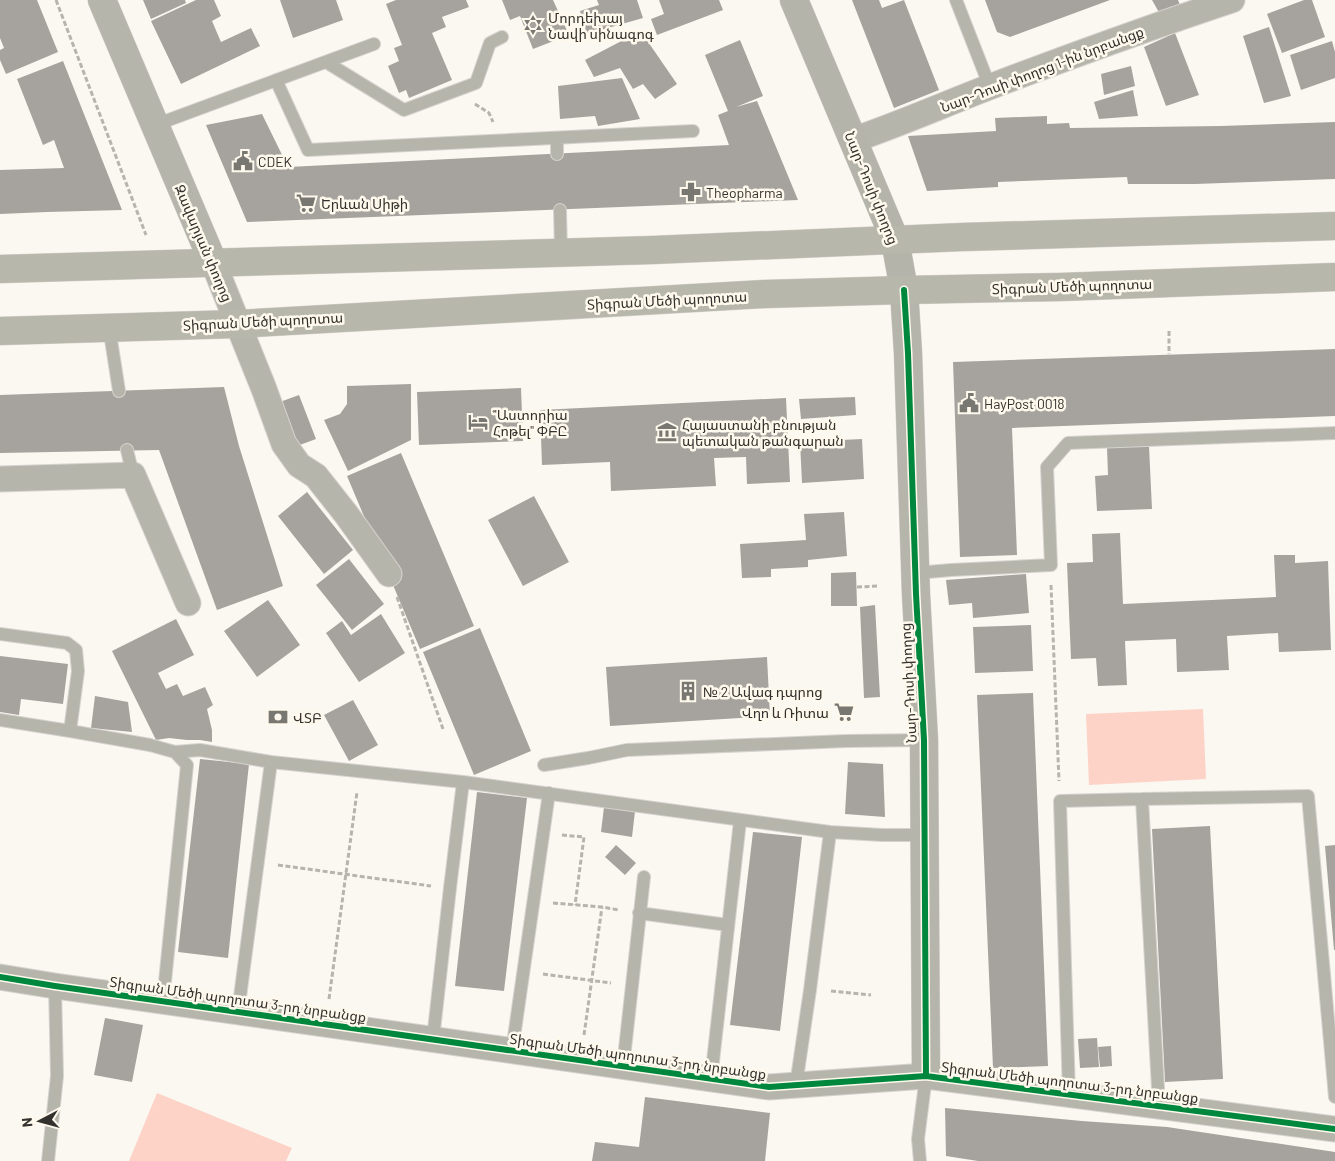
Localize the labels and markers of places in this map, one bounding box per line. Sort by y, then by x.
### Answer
place label: Մորդեխայ Նավի սինագոգ [548,9,654,42]
synagogue icon: Մորդեխայ Նավի սինագոգ [522,14,544,36]
public building icon: CDEK [232,150,254,172]
place label: CDEK [258,153,293,170]
pharmacy icon: Theopharma [680,181,702,203]
place label: Theopharma [706,184,783,201]
supermarket icon: Երևան Սիթի [295,192,317,214]
place label: Երևան Սիթի [321,195,408,212]
public building icon: HayPost 0018 [958,392,980,414]
place label: HayPost 0018 [984,395,1065,412]
place label: "Աստորիա Հոթել" ՓԲԸ [493,406,568,439]
hotel icon: "Աստորիա Հոթել" ՓԲԸ [467,411,489,433]
place label: Հայաստանի բնության պետական թանգարան [682,416,844,449]
museum icon: Հայաստանի բնության պետական թանգարան [656,421,678,443]
building icon: № 2 Ավագ դպրոց [677,680,699,702]
place label: № 2 Ավագ դպրոց [703,683,823,700]
supermarket icon: Վղո և Ռիտա [833,701,855,723]
place label: Վղո և Ռիտա [742,704,829,721]
bank icon: ՎՏԲ [267,706,289,728]
place label: ՎՏԲ [293,709,322,726]

